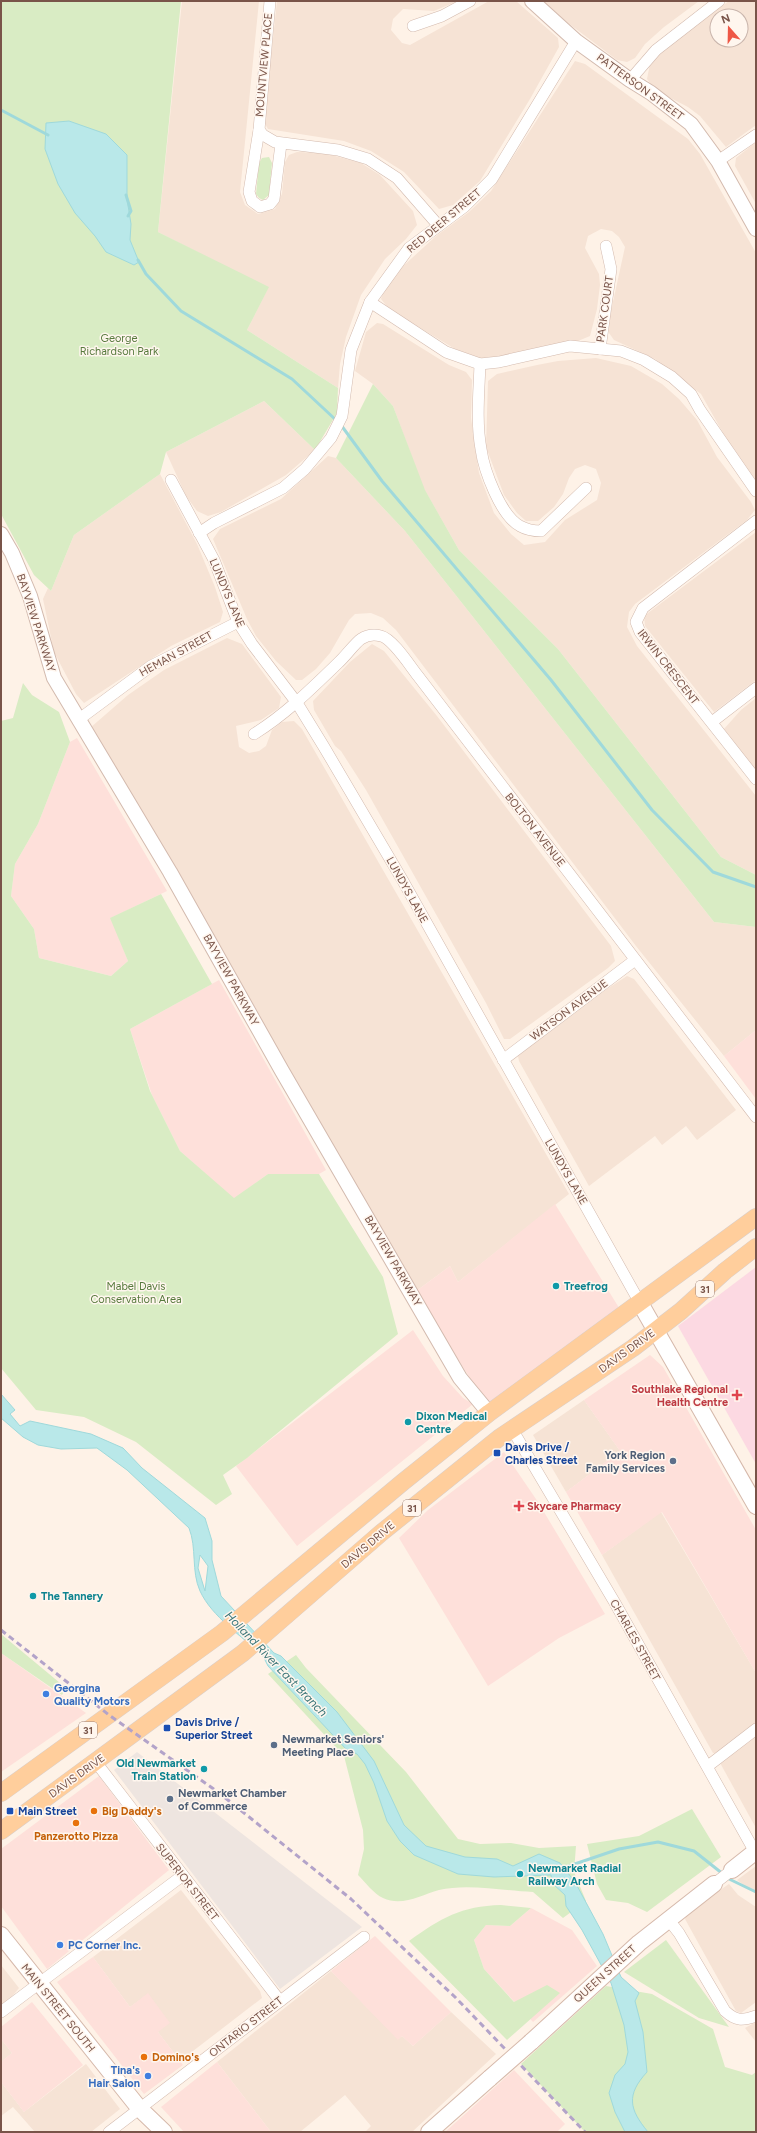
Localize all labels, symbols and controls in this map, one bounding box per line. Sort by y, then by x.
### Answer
north arrow [709,8,749,48]
street label: MOUNTVIEW PLACE [253,12,275,118]
text: N [720,12,732,27]
street label: PATTERSON STREET [594,51,686,123]
street label: RED DEER STREET [404,186,484,256]
street label: PARK COURT [594,275,616,343]
park label: George Richardson Park [80,332,159,358]
street label: LUNDYS LANE [207,556,247,630]
street label: BAYVIEW PARKWAY [14,572,58,674]
street label: IRWIN CRESCENT [635,627,701,707]
street label: HEMAN STREET [137,629,215,679]
street label: BOLTON AVENUE [502,791,568,869]
street label: LUNDYS LANE [383,855,431,925]
street label: BAYVIEW PARKWAY [200,932,262,1028]
street label: WATSON AVENUE [528,977,610,1043]
street label: LUNDYS LANE [542,1137,590,1207]
street label: BAYVIEW PARKWAY [362,1213,424,1309]
park label: Mabel Davis Conservation Area [90,1280,182,1306]
place label: Treefrog [564,1280,608,1293]
marker: Treefrog [551,1281,561,1291]
road number: 31 [696,1281,714,1297]
street label: DAVIS DRIVE [596,1326,658,1376]
place label: Southlake Regional Health Centre [631,1383,728,1409]
marker: Southlake Regional Health Centre [731,1389,743,1401]
place label: Dixon Medical Centre [416,1410,487,1436]
marker: Dixon Medical Centre [403,1417,413,1427]
place label: Davis Drive / Charles Street [505,1441,578,1467]
marker: Davis Drive / Charles Street [492,1448,502,1458]
place label: York Region Family Services [586,1449,665,1475]
marker: York Region Family Services [668,1456,678,1466]
road number: 31 [403,1500,421,1516]
place label: Skycare Pharmacy [527,1500,622,1513]
marker: Skycare Pharmacy [514,1501,524,1511]
street label: DAVIS DRIVE [338,1519,398,1571]
place label: The Tannery [41,1590,104,1603]
marker: The Tannery [28,1591,38,1601]
street label: CHARLES STREET [607,1597,663,1683]
water label: Holland River East Branch [222,1608,330,1720]
place label: Georgina Quality Motors [54,1682,130,1708]
marker: Georgina Quality Motors [41,1689,51,1699]
place label: Davis Drive / Superior Street [175,1716,253,1742]
road number: 31 [79,1722,97,1738]
marker: Davis Drive / Superior Street [162,1723,172,1733]
place label: Newmarket Seniors' Meeting Place [282,1733,385,1759]
marker: Newmarket Seniors' Meeting Place [269,1740,279,1750]
street label: DAVIS DRIVE [46,1751,108,1801]
place label: Old Newmarket Train Station [116,1757,197,1783]
marker: Old Newmarket Train Station [199,1764,209,1774]
place label: Newmarket Chamber of Commerce [178,1787,287,1813]
marker: Newmarket Chamber of Commerce [165,1794,175,1804]
place label: Main Street [18,1805,77,1818]
place label: Big Daddy's [102,1805,162,1818]
marker: Main Street [5,1806,15,1816]
marker: Big Daddy's [89,1806,99,1816]
marker: Panzerotto Pizza [71,1818,81,1828]
place label: Panzerotto Pizza [34,1830,118,1843]
street label: SUPERIOR STREET [153,1841,221,1923]
place label: Newmarket Radial Railway Arch [528,1862,621,1888]
marker: Newmarket Radial Railway Arch [515,1869,525,1879]
place label: PC Corner Inc. [68,1939,141,1952]
marker: PC Corner Inc. [55,1940,65,1950]
street label: QUEEN STREET [571,1943,639,2005]
street label: MAIN STREET SOUTH [18,1961,98,2055]
street label: ONTARIO STREET [207,1994,285,2060]
place label: Domino's [152,2051,199,2064]
marker: Domino's [139,2052,149,2062]
place label: Tina's Hair Salon [88,2064,140,2090]
marker: Tina's Hair Salon [143,2071,153,2081]

